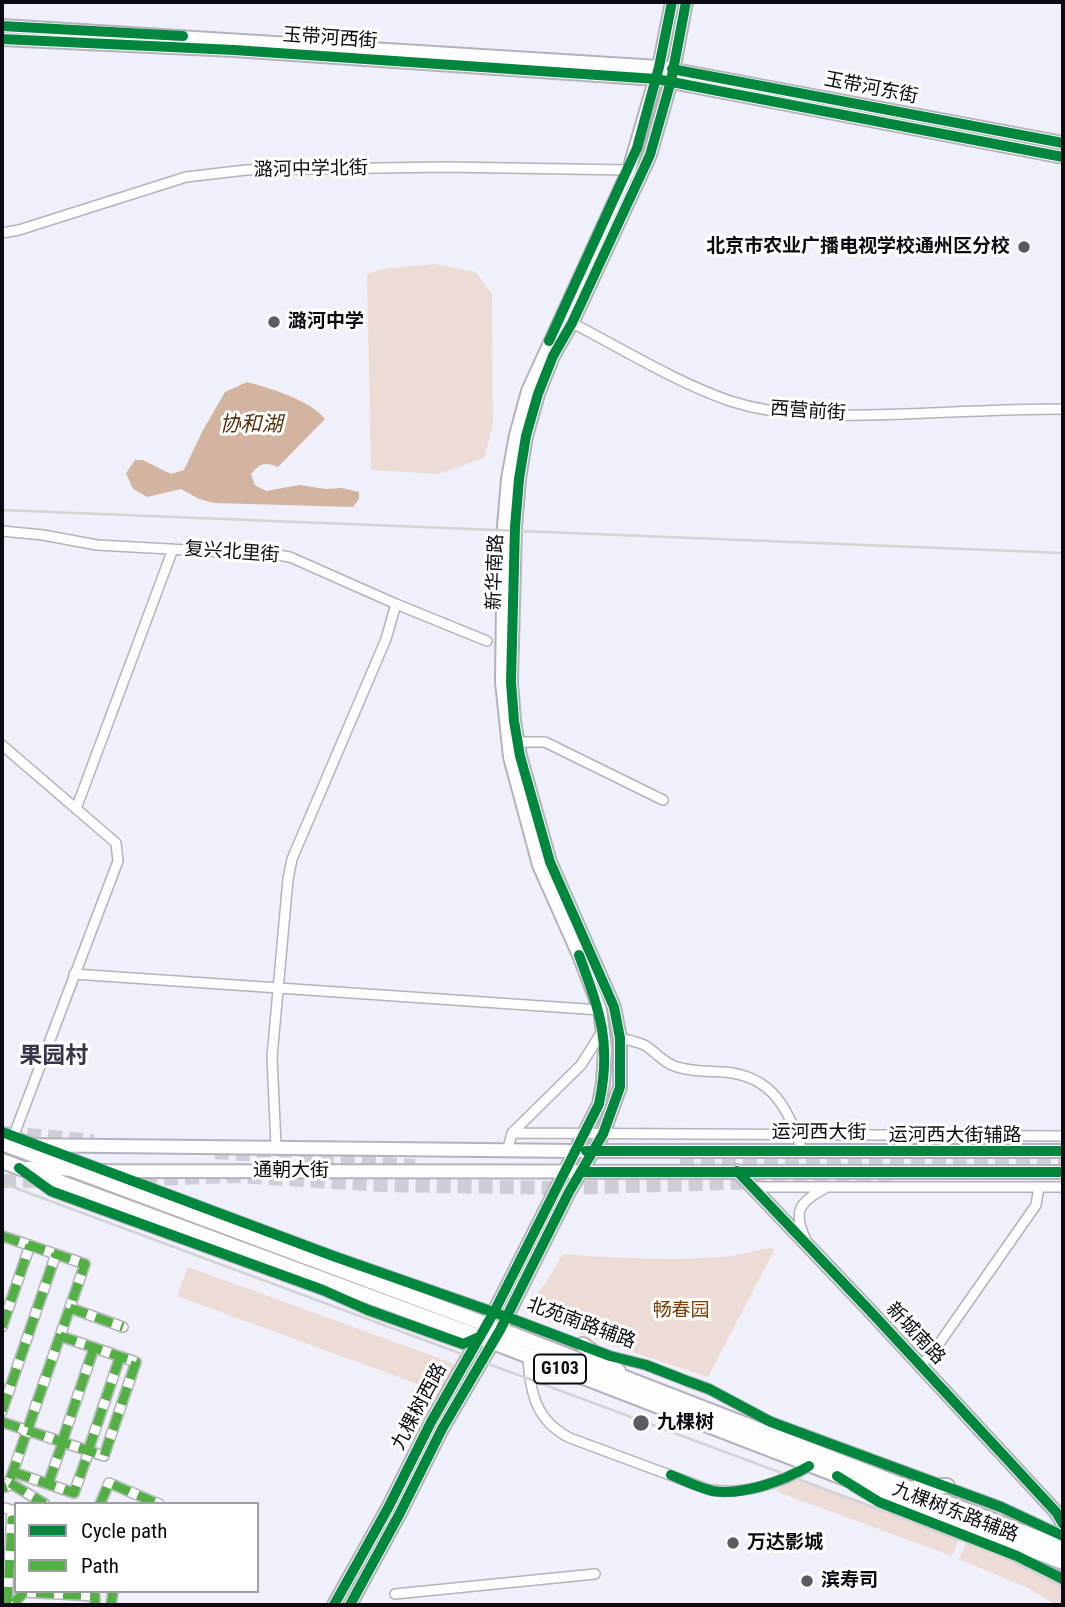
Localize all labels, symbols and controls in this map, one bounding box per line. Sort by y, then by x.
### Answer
street label: 玉带河西街 [282,24,378,54]
street label: 玉带河东街 [822,69,920,109]
street label: 潞河中学北街 [254,158,368,182]
place label: 北京市农业广播电视学校通州区分校 [706,236,1010,258]
marker: 北京市农业广播电视学校通州区分校 [1016,239,1032,255]
place label: 潞河中学 [288,311,364,333]
marker: 潞河中学 [266,314,282,330]
street label: 西营前街 [769,398,847,426]
water label: 协和湖 [220,413,282,439]
street label: 新华南路 [483,534,509,610]
street label: 复兴北里街 [184,538,280,568]
district label: 果园村 [20,1043,88,1071]
street label: 运河西大街 [772,1122,866,1144]
street label: 运河西大街辅路 [889,1125,1021,1147]
street label: 通朝大街 [253,1160,329,1182]
street label: 北苑南路辅路 [524,1294,638,1354]
street label: 新城南路 [881,1298,949,1370]
park label: 畅春园 [653,1300,709,1322]
road number: G103 [534,1354,586,1384]
street label: 九棵树西路 [388,1360,452,1454]
place label: 九棵树 [657,1412,714,1434]
marker: 九棵树 [631,1413,651,1433]
street label: 九棵树东路辅路 [889,1479,1021,1547]
legend [14,1502,259,1593]
text: Cycle path [81,1519,167,1543]
place label: 万达影城 [747,1532,823,1554]
marker: 万达影城 [725,1535,741,1551]
text: Path [81,1554,119,1578]
place label: 滨寿司 [821,1570,878,1592]
marker: 滨寿司 [799,1573,815,1589]

